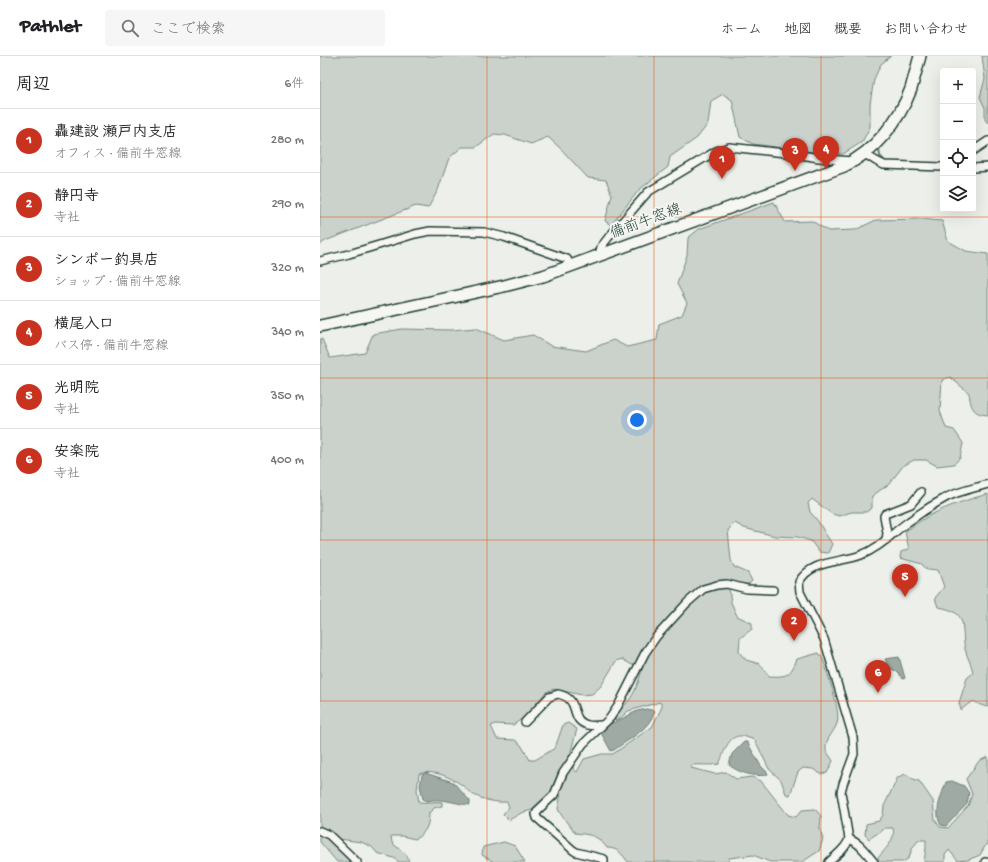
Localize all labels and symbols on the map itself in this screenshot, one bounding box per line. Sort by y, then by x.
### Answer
pin: 4 [813,136,839,169]
pin: 3 [782,138,808,171]
pin: 1 [709,146,735,179]
street label: 備前牛窓線 [607,200,684,243]
your location [627,410,647,430]
pin: 5 [892,564,918,597]
pin: 2 [781,608,807,641]
pin: 6 [865,660,891,693]

